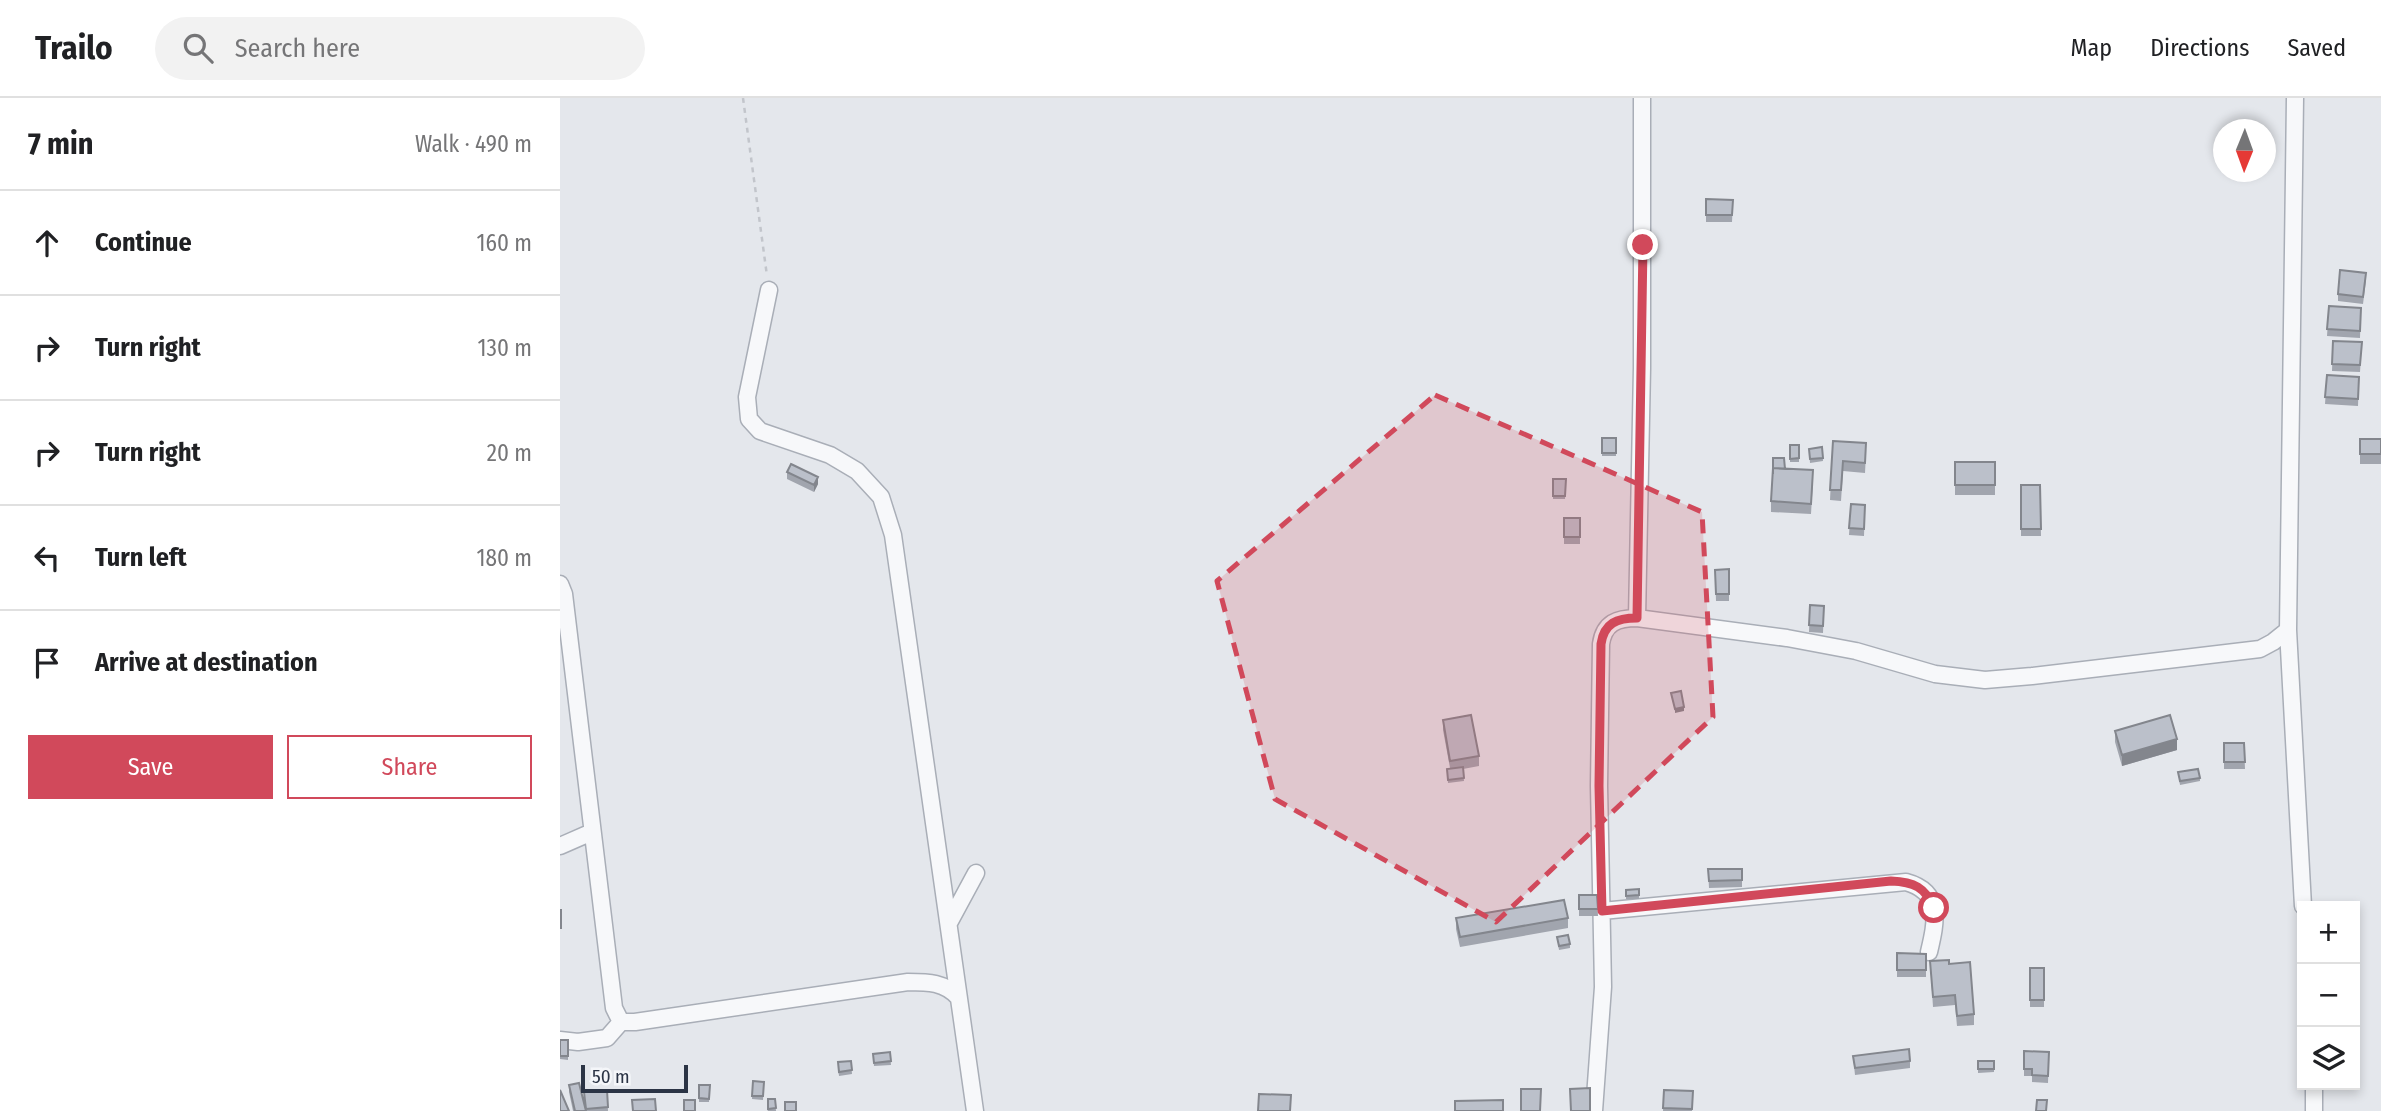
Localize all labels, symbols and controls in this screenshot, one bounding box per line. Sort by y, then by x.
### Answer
search box [155,17,645,80]
text: Trailo [35,28,113,68]
icon: search [179,29,217,67]
text: Search here [235,33,360,64]
text: Map [2071,34,2112,62]
text: Directions [2150,34,2249,62]
text: Saved [2287,34,2346,62]
north arrow [2213,119,2276,182]
text: 7 min [28,126,93,162]
text: Walk · 490 m [415,130,532,158]
icon: ahead [28,224,66,262]
text: Continue [95,227,192,258]
text: 160 m [477,229,532,257]
route end [1627,229,1658,260]
icon: right [28,329,66,367]
text: Turn right [95,332,201,363]
text: 130 m [478,334,532,362]
icon: right [28,434,66,472]
text: Turn right [95,437,201,468]
text: 20 m [487,439,532,467]
icon: left [28,539,66,577]
text: Turn left [95,542,187,573]
text: 180 m [476,544,532,572]
icon: arrive [28,644,66,682]
text: Arrive at destination [95,647,318,678]
button: Save [28,735,273,799]
button: Share [287,735,532,799]
route start [1918,892,1949,923]
map controls [2297,901,2360,1090]
button: + [2297,901,2360,964]
button: − [2297,964,2360,1027]
button: layers [2297,1027,2360,1090]
scale bar [581,1062,688,1094]
text: 50 m [592,1065,630,1088]

